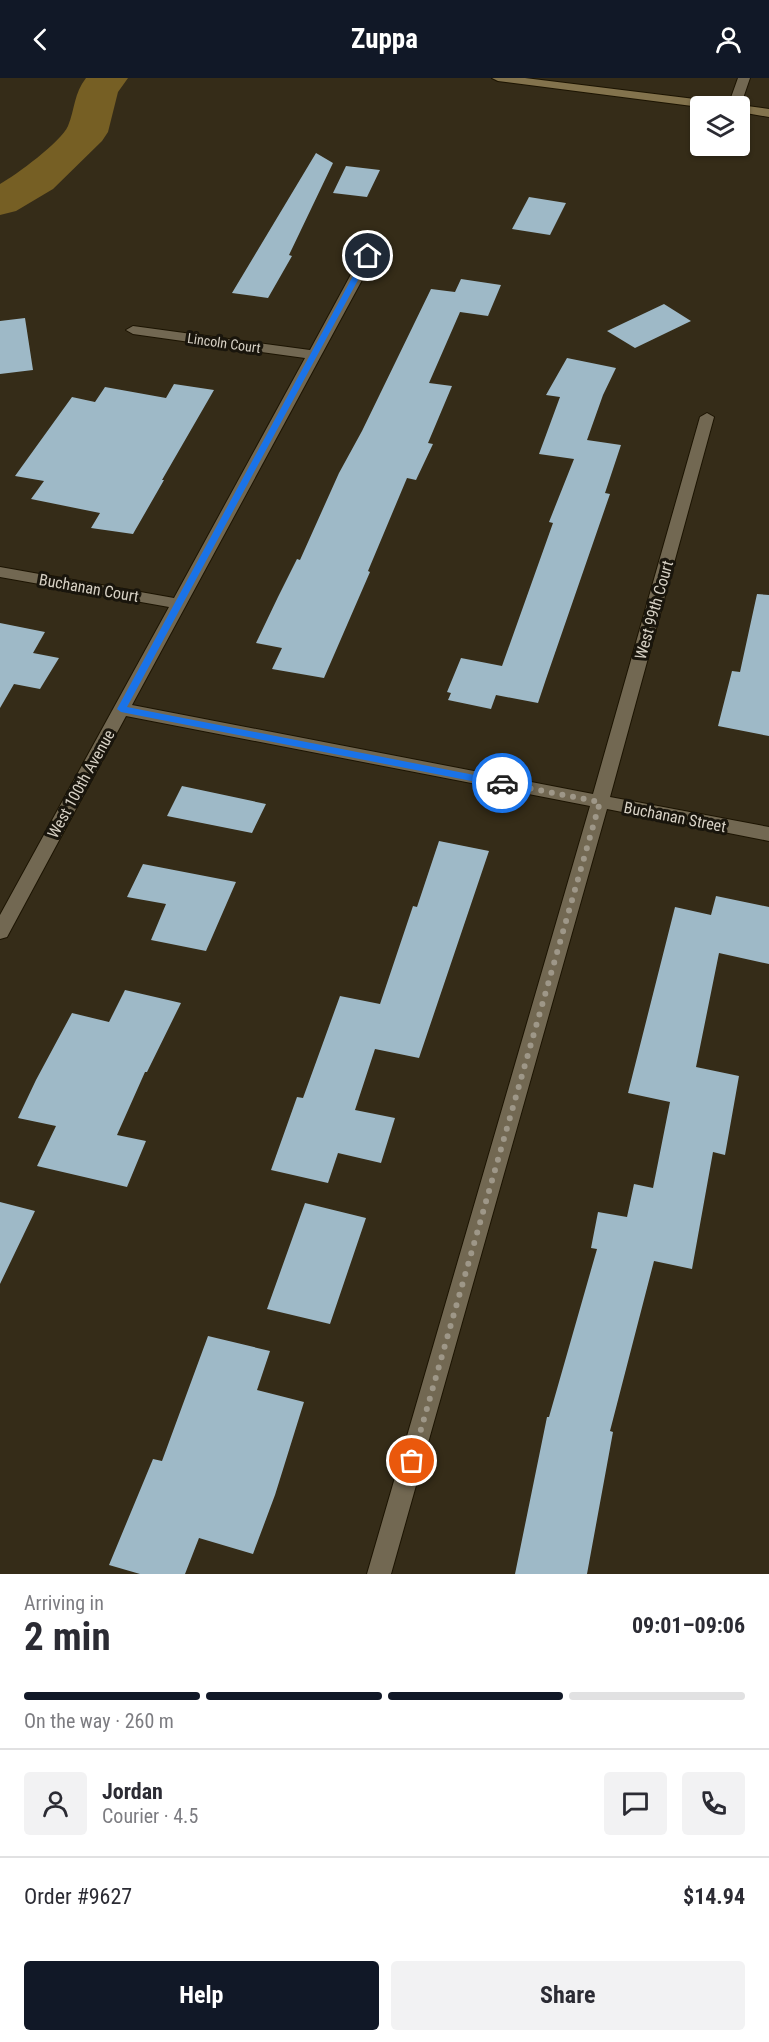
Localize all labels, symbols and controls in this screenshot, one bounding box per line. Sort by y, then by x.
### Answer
icon: back [24,23,57,56]
text: Zuppa [351,23,418,55]
icon: person [712,23,745,56]
map controls [690,96,750,156]
button: layers [690,96,750,156]
pin [342,230,393,281]
icon: home [351,239,384,272]
street label: Lincoln Court [186,330,262,356]
street label: West 99th Court [631,558,677,662]
street label: Buchanan Court [38,570,141,606]
street label: West 100th Avenue [43,726,119,842]
courier [472,753,532,813]
icon: car [486,767,519,800]
street label: Buchanan Street [622,798,728,836]
pin [386,1435,437,1486]
icon: bag [395,1444,428,1477]
text: Arriving in [24,1591,104,1615]
text: 09:01–09:06 [632,1613,745,1638]
text: 2 min [24,1614,111,1660]
text: On the way · 260 m [24,1709,174,1733]
button: person [24,1772,87,1835]
button: chat [604,1772,667,1835]
button: phone [682,1772,745,1835]
text: Jordan [102,1779,163,1804]
text: Courier · 4.5 [102,1804,198,1828]
text: Order #9627 [24,1884,132,1909]
text: $14.94 [683,1884,745,1909]
button: Help [24,1961,379,2030]
button: Share [391,1961,745,2030]

